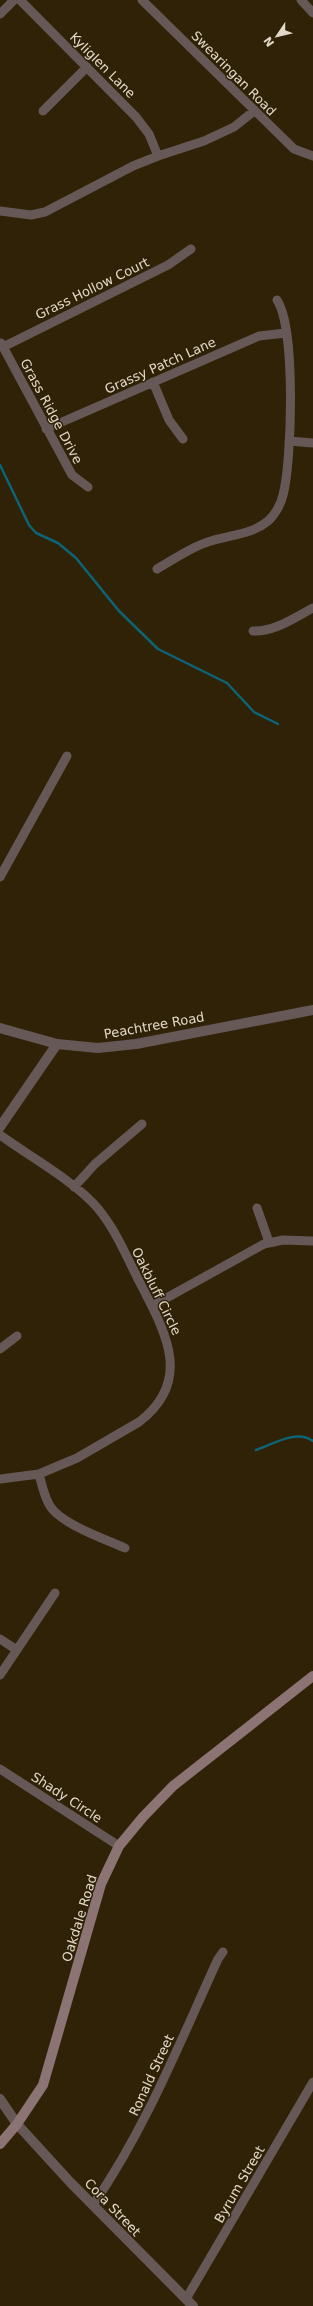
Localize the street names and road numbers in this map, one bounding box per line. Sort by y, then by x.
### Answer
street label: Swearingan Road [188,28,279,119]
street label: Kyliglen Lane [67,30,138,101]
street label: Grass Hollow Court [33,254,151,322]
street label: Grassy Patch Lane [102,334,218,397]
street label: Grass Ridge Drive [17,356,86,466]
street label: Peachtree Road [103,1009,205,1042]
street label: Oakbluff Circle [129,1245,184,1337]
street label: Shady Circle [29,1769,105,1826]
street label: Oakdale Road [59,1873,100,1964]
street label: Ronald Street [126,2032,177,2118]
street label: Byrum Street [211,2143,268,2225]
street label: Cora Street [82,2176,144,2239]

